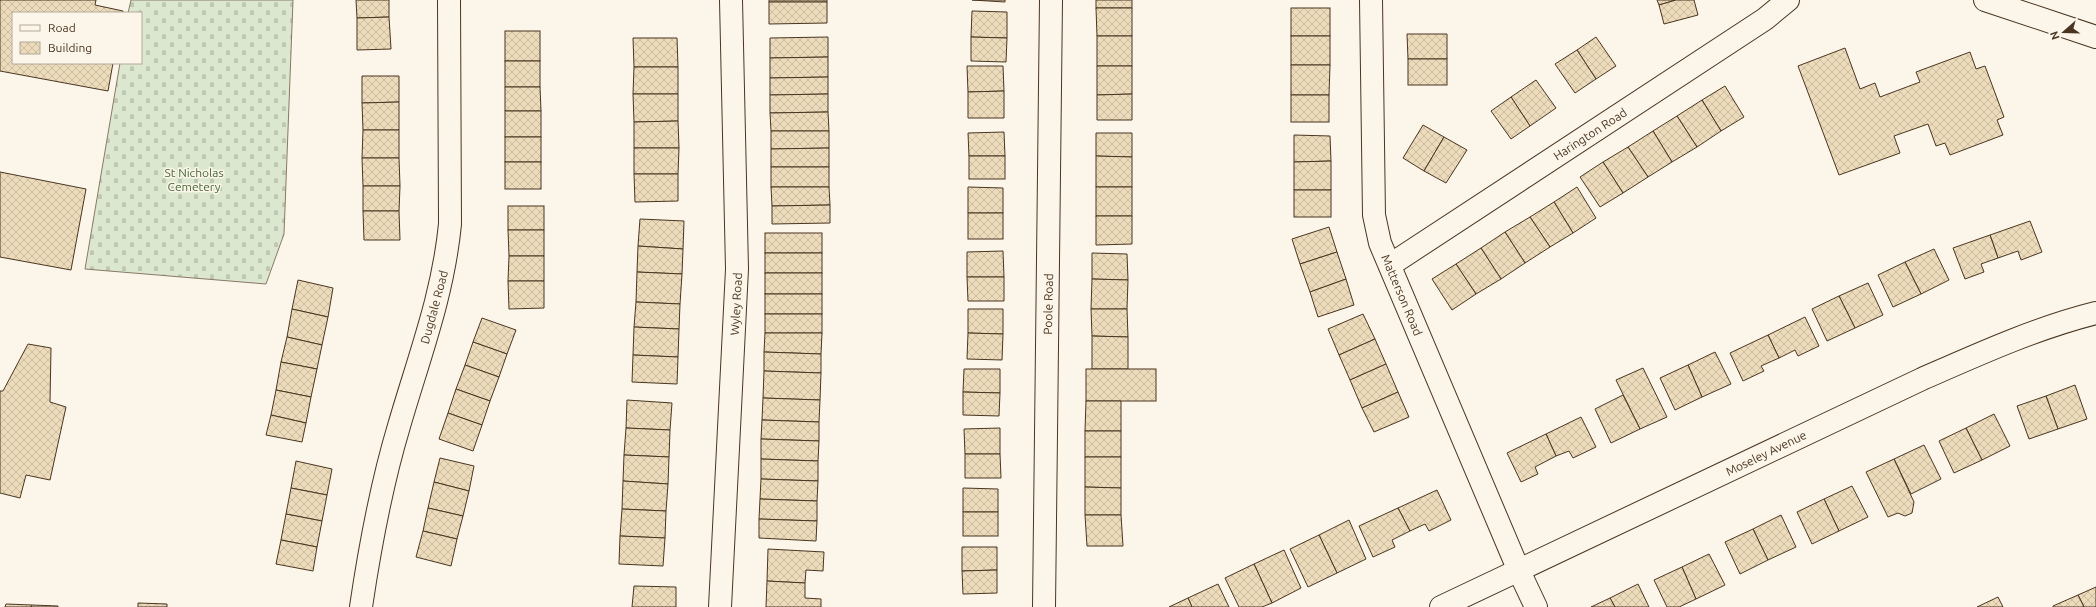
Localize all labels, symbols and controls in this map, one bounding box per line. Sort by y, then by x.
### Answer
legend [12,12,142,64]
north arrow [2044,12,2084,52]
text: Road [48,21,76,34]
text: N [2048,30,2062,41]
text: Building [48,41,92,54]
street label: Harington Road [1551,105,1629,163]
park label: St Nicholas Cemetery [164,166,224,193]
street label: Matterson Road [1379,253,1425,337]
street label: Dugdale Road [418,269,450,345]
street label: Wyley Road [728,272,744,336]
street label: Poole Road [1041,273,1055,335]
street label: Moseley Avenue [1724,428,1808,478]

